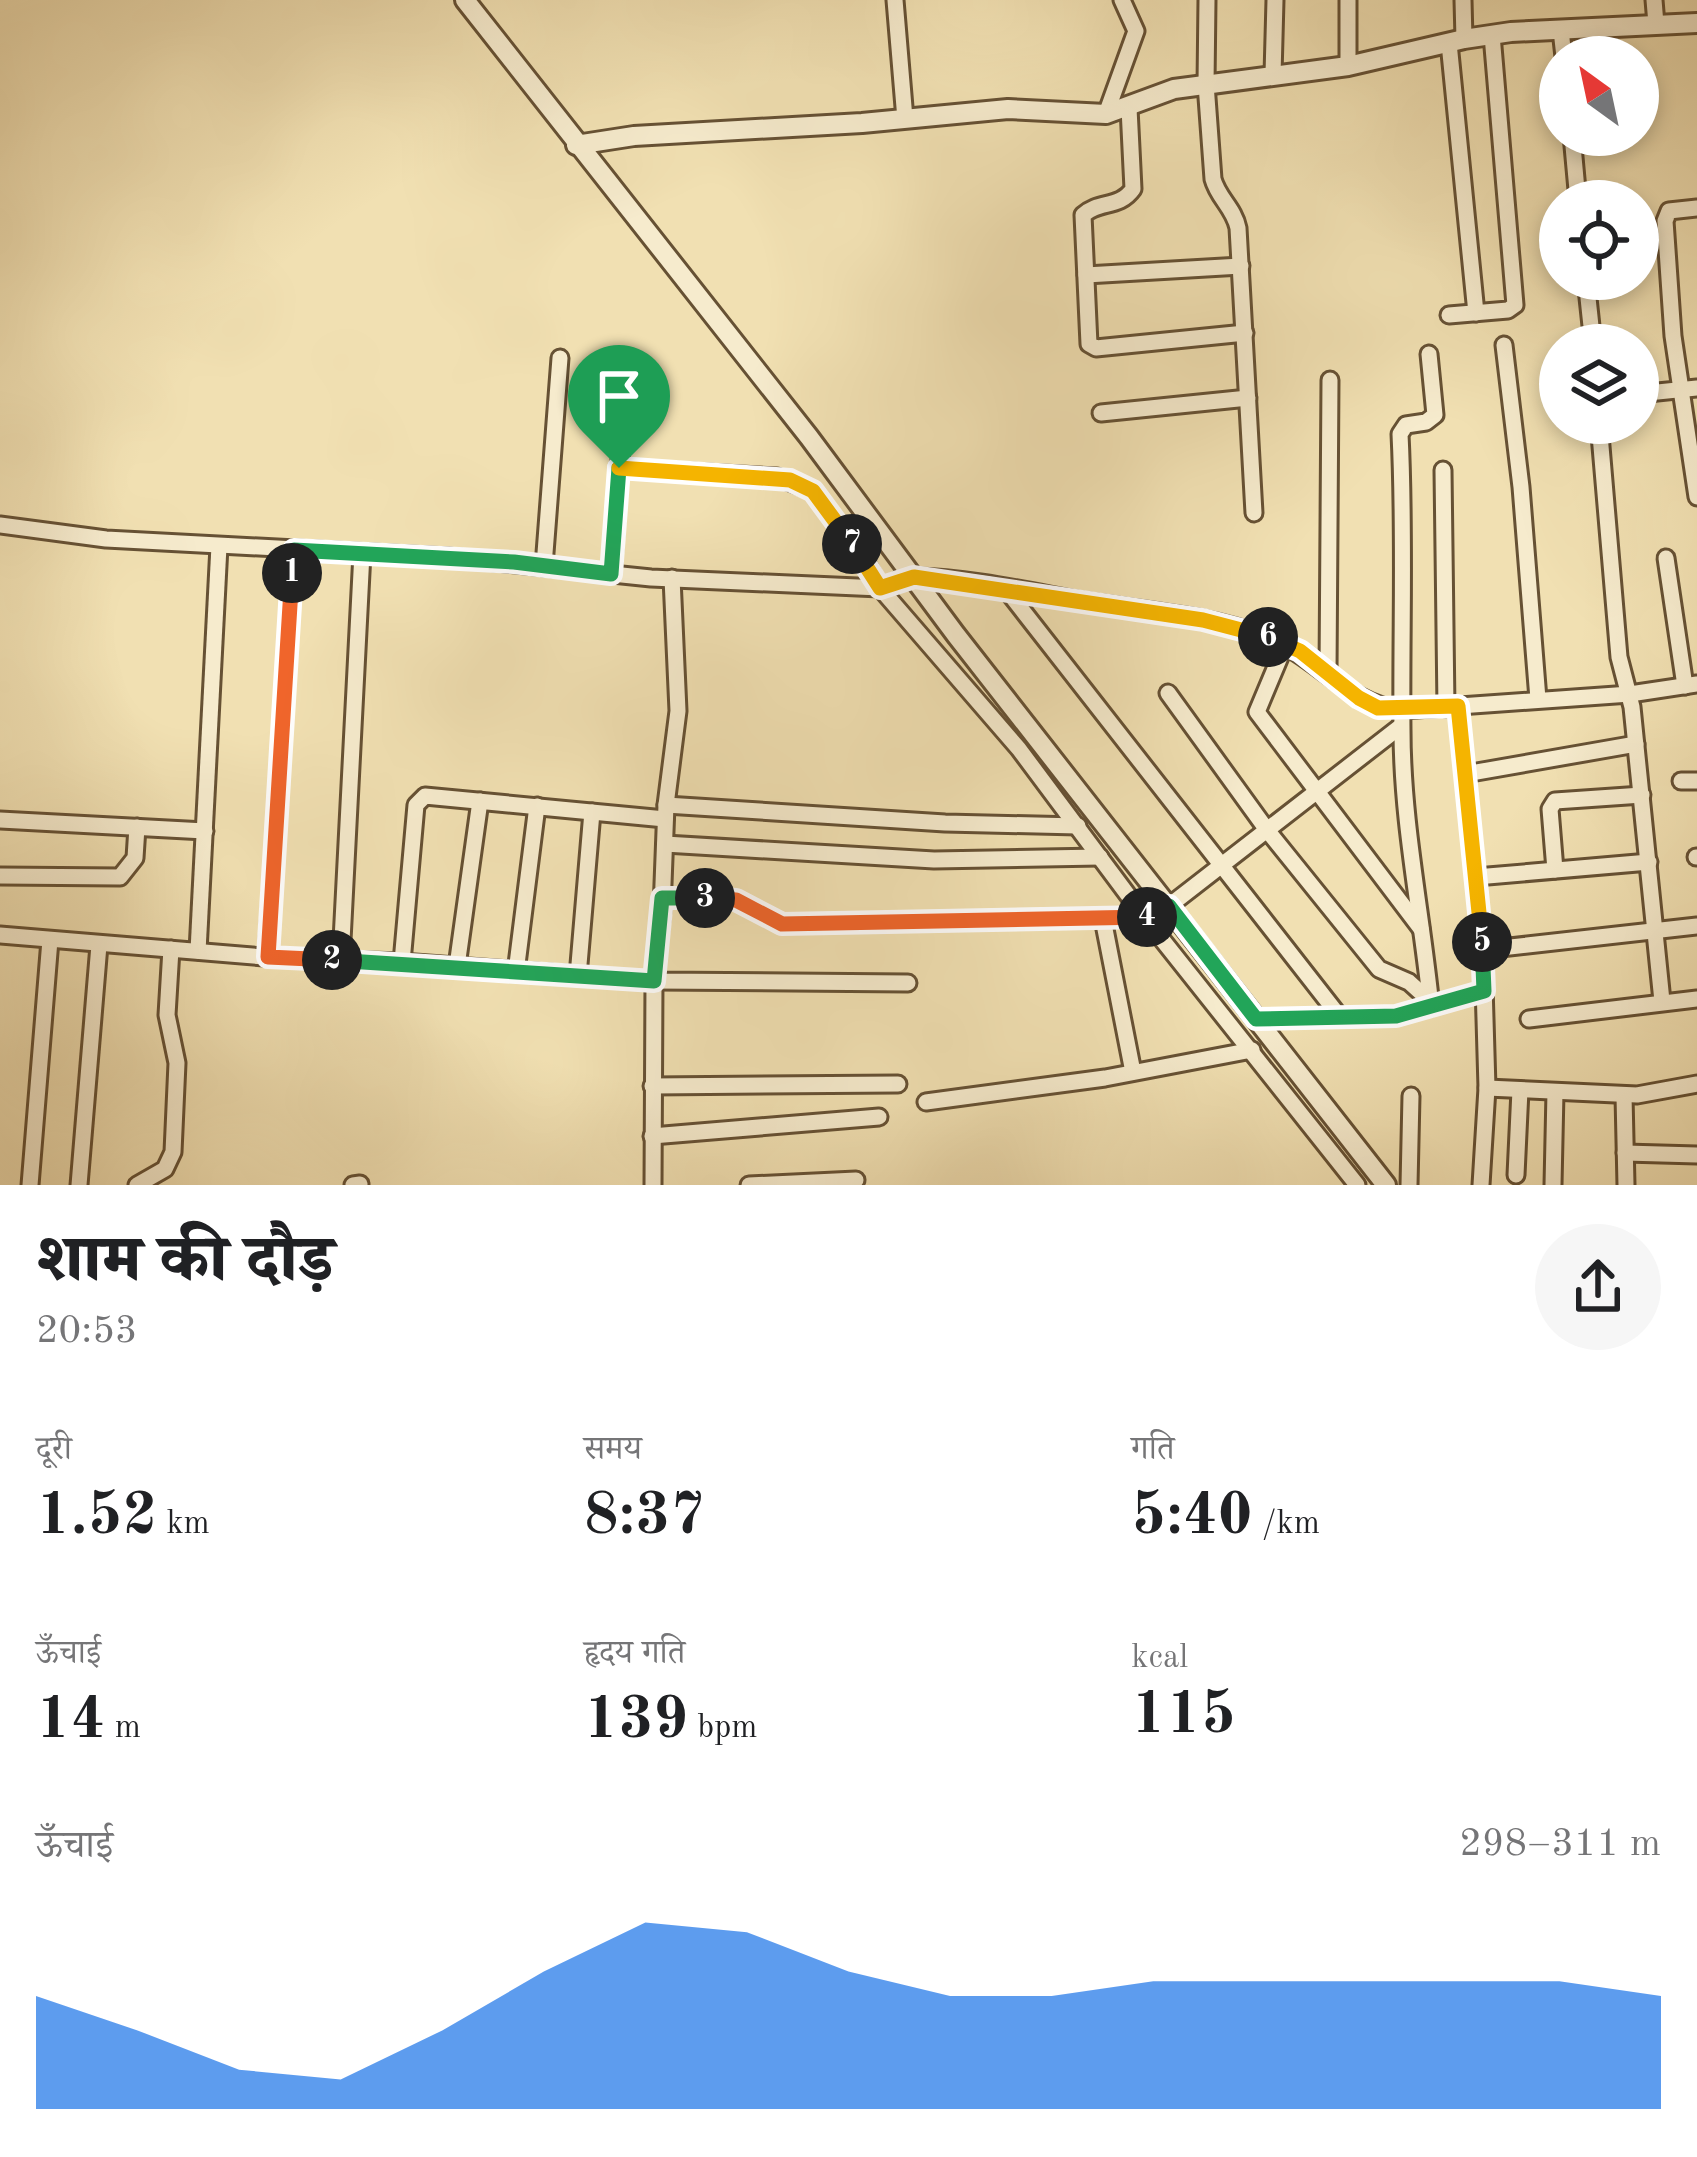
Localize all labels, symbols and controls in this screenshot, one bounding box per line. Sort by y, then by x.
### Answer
north arrow [1539,36,1659,156]
map controls [1539,36,1659,444]
button: locate [1539,180,1659,300]
button: layers [1539,324,1659,444]
pin [568,345,670,468]
icon: arrive [586,363,652,429]
pin: 7 [822,514,882,574]
text: 7 [842,527,862,560]
pin: 1 [262,543,322,603]
text: 1 [282,556,302,589]
pin: 6 [1238,607,1298,667]
text: 6 [1258,620,1278,653]
pin: 3 [675,868,735,928]
text: 3 [695,881,715,914]
pin: 4 [1117,887,1177,947]
text: 4 [1137,900,1157,933]
pin: 5 [1452,912,1512,972]
text: 5 [1472,925,1492,958]
pin: 2 [302,930,362,990]
text: 2 [322,943,342,976]
button: share [1535,1224,1661,1350]
text: शाम की दौड़ [36,1230,334,1296]
text: 20:53 [36,1312,137,1351]
text: दूरी [36,1434,72,1467]
text: समय [584,1434,642,1467]
text: गति [1131,1434,1175,1467]
text: 1.52 [36,1487,157,1547]
text: 8:37 [584,1487,705,1547]
text: 5:40 [1131,1487,1253,1547]
text: km [157,1508,210,1541]
text: /km [1253,1508,1320,1541]
text: ऊँचाई [36,1638,101,1671]
text: हृदय गति [584,1638,685,1671]
text: kcal [1131,1642,1188,1675]
text: 115 [1131,1686,1236,1746]
text: 14 [36,1691,106,1751]
text: 139 [584,1691,688,1751]
text: m [106,1712,141,1745]
text: bpm [688,1712,758,1745]
text: 298–311 m [1459,1825,1661,1864]
text: ऊँचाई [36,1827,113,1866]

